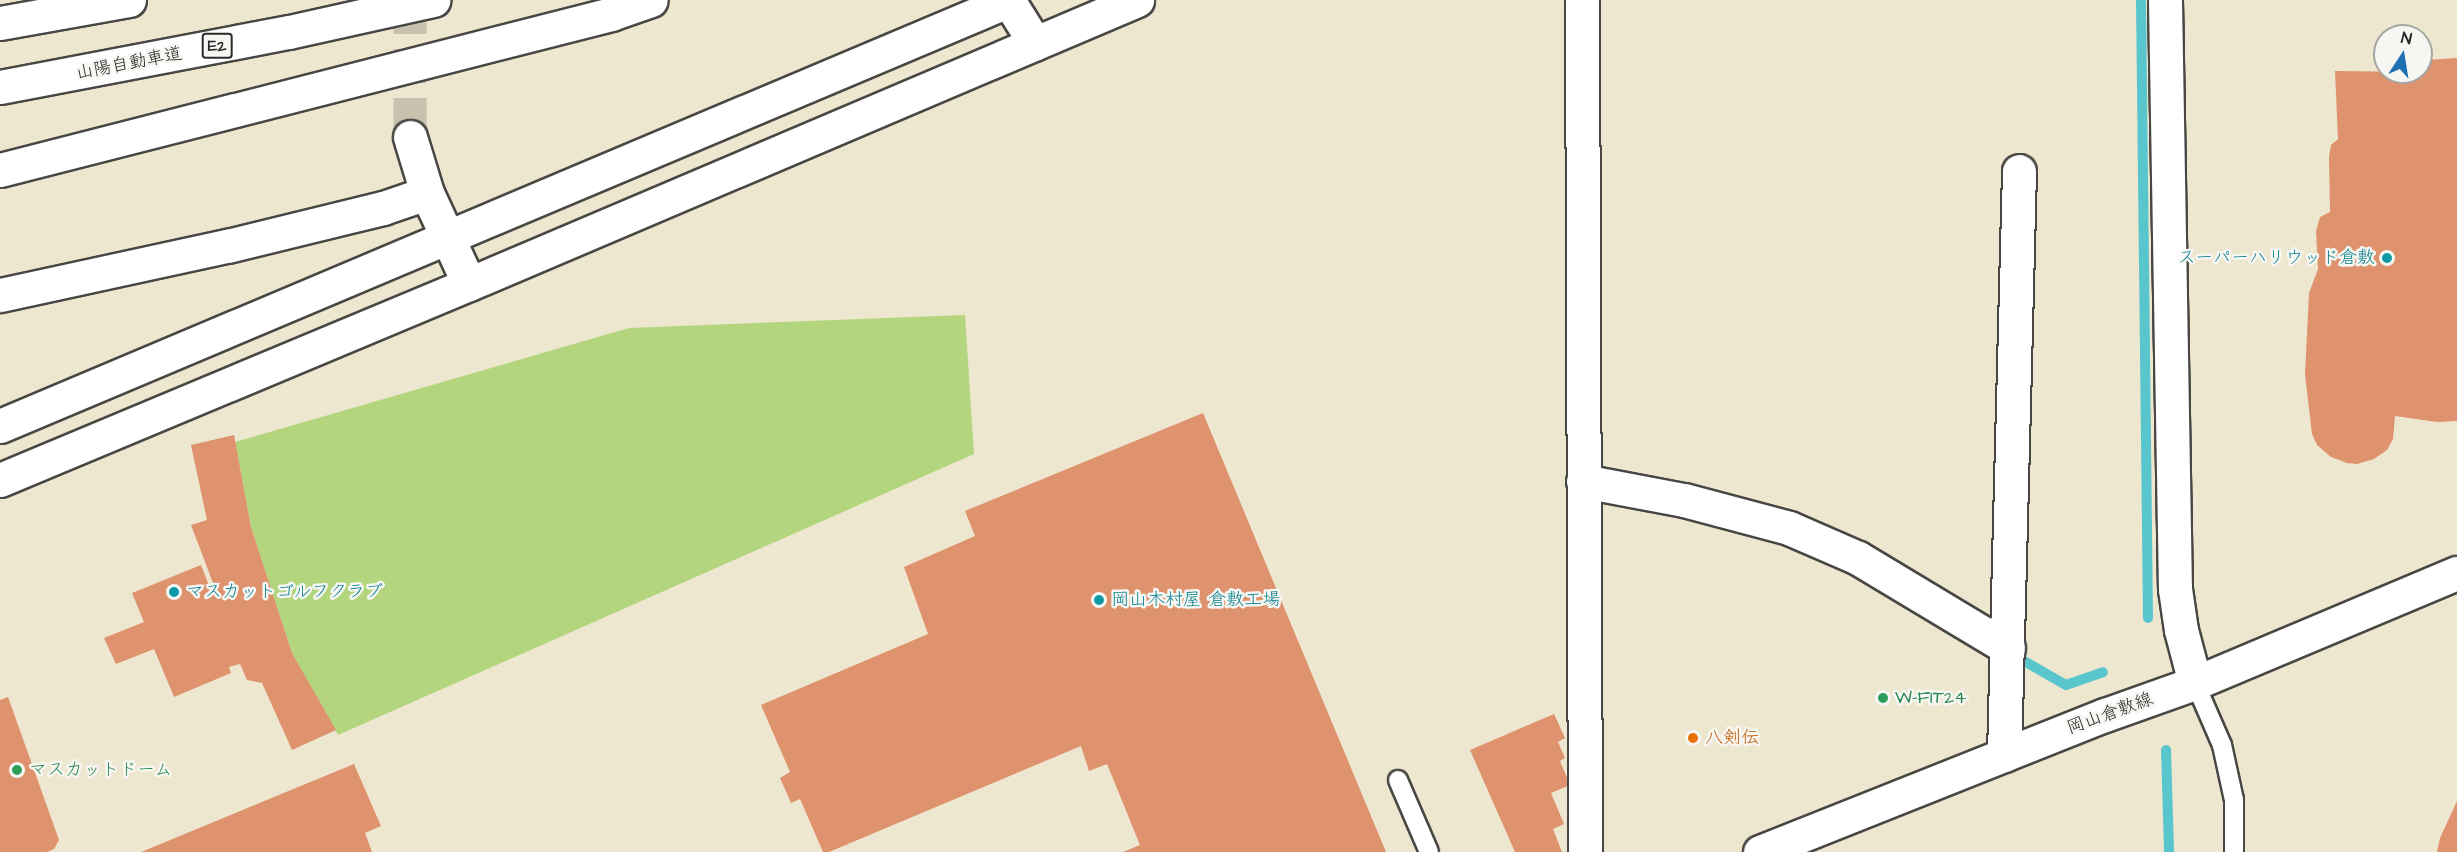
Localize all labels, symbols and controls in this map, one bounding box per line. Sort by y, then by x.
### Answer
north arrow [2373,24,2433,84]
text: N [2399,27,2414,50]
road number: E2 [200,33,234,59]
street label: 山陽自動車道 [74,43,184,85]
place label: スーパーハリウッド倉敷 [2178,247,2375,269]
marker: スーパーハリウッド倉敷 [2380,251,2394,265]
place label: マスカットゴルフクラブ [186,581,384,603]
marker: マスカットゴルフクラブ [167,585,181,599]
place label: 岡山木村屋 倉敷工場 [1111,589,1280,611]
marker: 岡山木村屋 倉敷工場 [1092,593,1106,607]
place label: W-FIT24 [1895,687,1966,709]
street label: 岡山倉敷線 [2064,688,2156,740]
marker: W-FIT24 [1876,691,1890,705]
place label: 八剣伝 [1705,727,1759,749]
marker: 八剣伝 [1686,731,1700,745]
place label: マスカットドーム [29,759,173,781]
marker: マスカットドーム [10,763,24,777]

